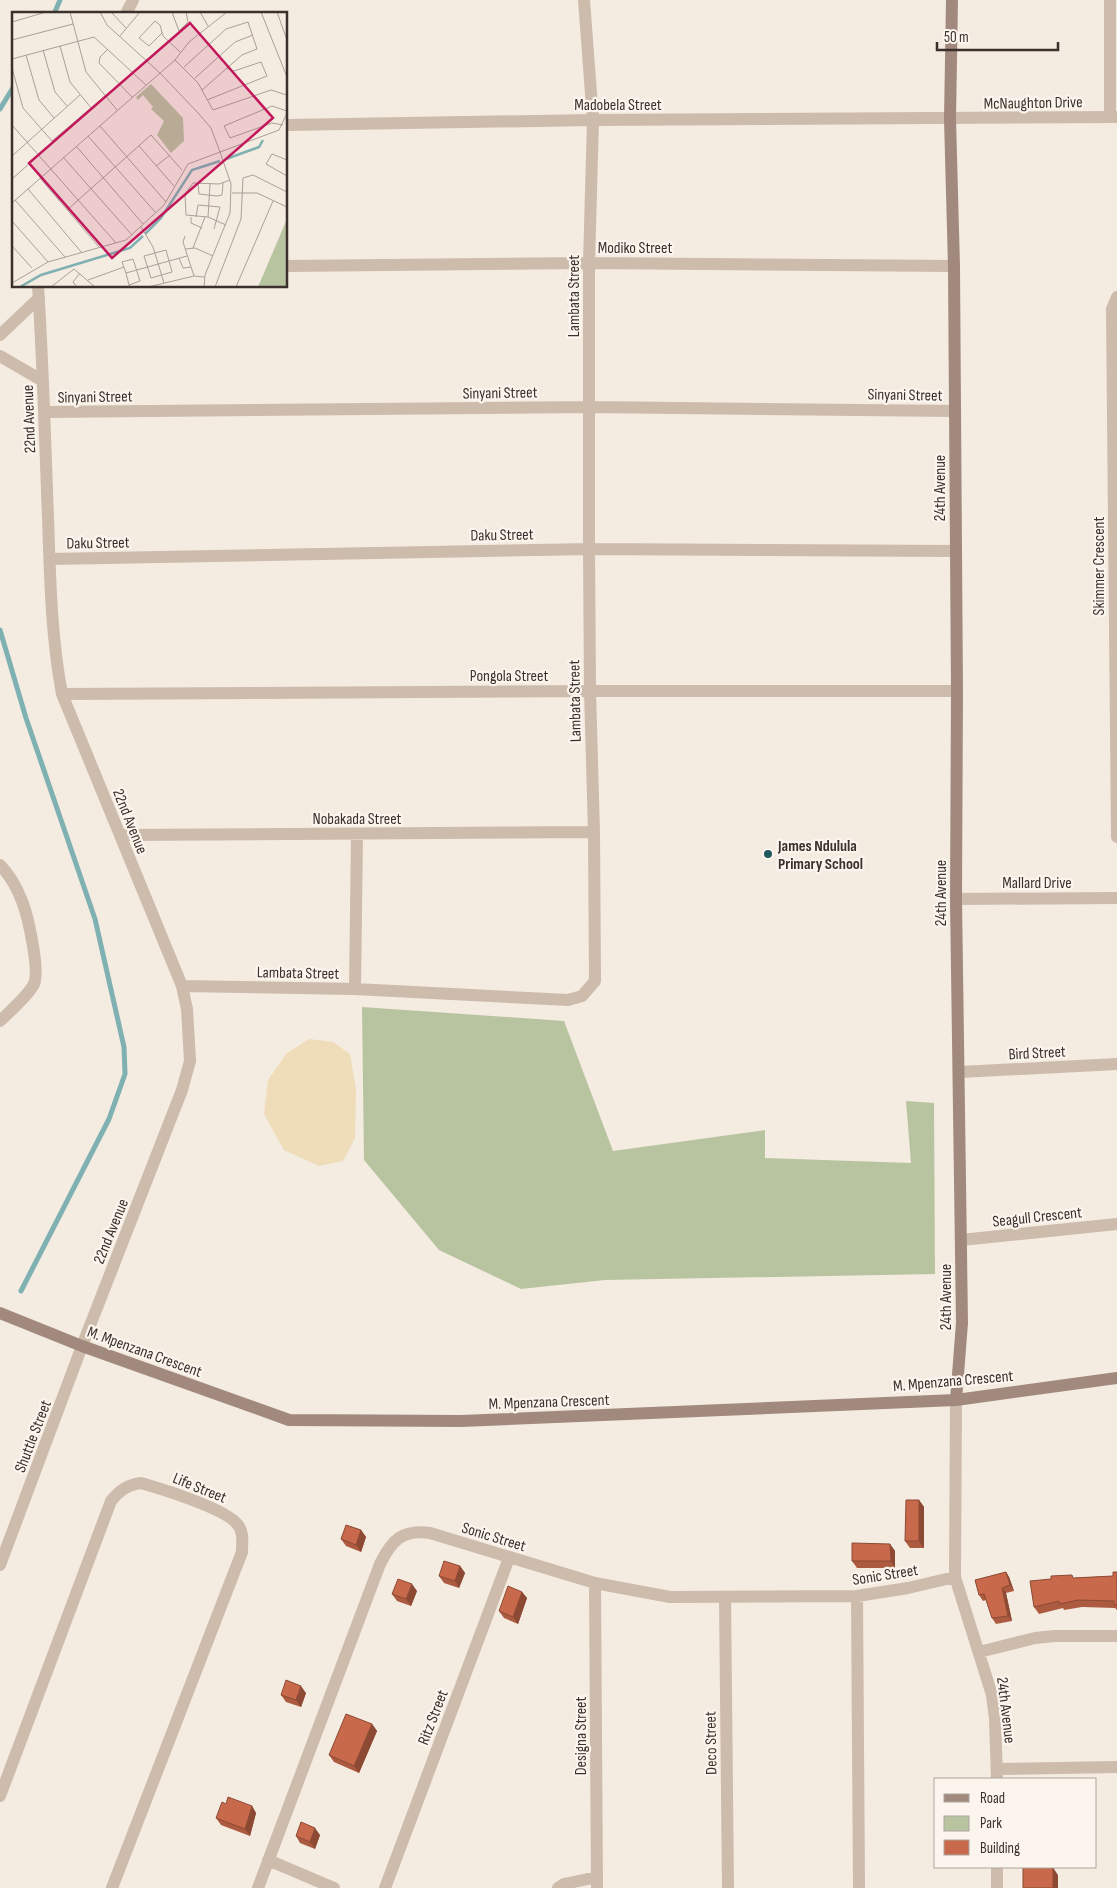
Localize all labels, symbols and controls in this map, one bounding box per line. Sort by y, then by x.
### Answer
inset map [12,12,288,288]
scale bar [937,20,1058,52]
text: 50 m [944,28,969,47]
street label: McNaughton Drive [983,93,1083,114]
street label: Madobela Street [574,96,662,115]
street label: Modiko Street [598,239,672,258]
street label: Lambata Street [565,255,584,337]
street label: Sinyani Street [462,383,538,404]
street label: 22nd Avenue [19,384,40,453]
street label: Sinyani Street [867,385,943,406]
street label: Sinyani Street [57,387,133,408]
street label: 24th Avenue [931,455,950,521]
street label: Skimmer Crescent [1090,516,1109,615]
street label: Daku Street [470,525,534,546]
street label: Daku Street [66,533,130,554]
street label: Lambata Street [565,659,586,742]
street label: Pongola Street [470,667,548,686]
street label: 22nd Avenue [108,786,151,857]
street label: Nobakada Street [313,810,402,829]
place label: James Ndulula Primary School [777,837,863,874]
marker: James Ndulula Primary School [762,848,774,860]
street label: 24th Avenue [932,860,951,926]
street label: Mallard Drive [1002,874,1072,893]
street label: Lambata Street [257,963,339,984]
street label: Bird Street [1008,1043,1066,1064]
street label: 22nd Avenue [90,1196,133,1267]
street label: Seagull Crescent [991,1203,1083,1232]
street label: 24th Avenue [937,1264,956,1330]
street label: M. Mpenzana Crescent [84,1323,205,1382]
street label: M. Mpenzana Crescent [892,1367,1014,1396]
street label: M. Mpenzana Crescent [488,1391,610,1414]
street label: Shuttle Street [11,1398,56,1475]
street label: Life Street [170,1469,229,1508]
street label: Sonic Street [459,1519,528,1556]
street label: Sonic Street [851,1561,919,1590]
street label: 24th Avenue [992,1676,1019,1744]
street label: Ritz Street [414,1687,453,1748]
street label: Designa Street [572,1697,591,1775]
street label: Deco Street [701,1711,722,1775]
legend [934,1778,1097,1868]
text: Road [980,1789,1005,1808]
text: Park [980,1814,1002,1833]
text: Building [980,1839,1020,1858]

